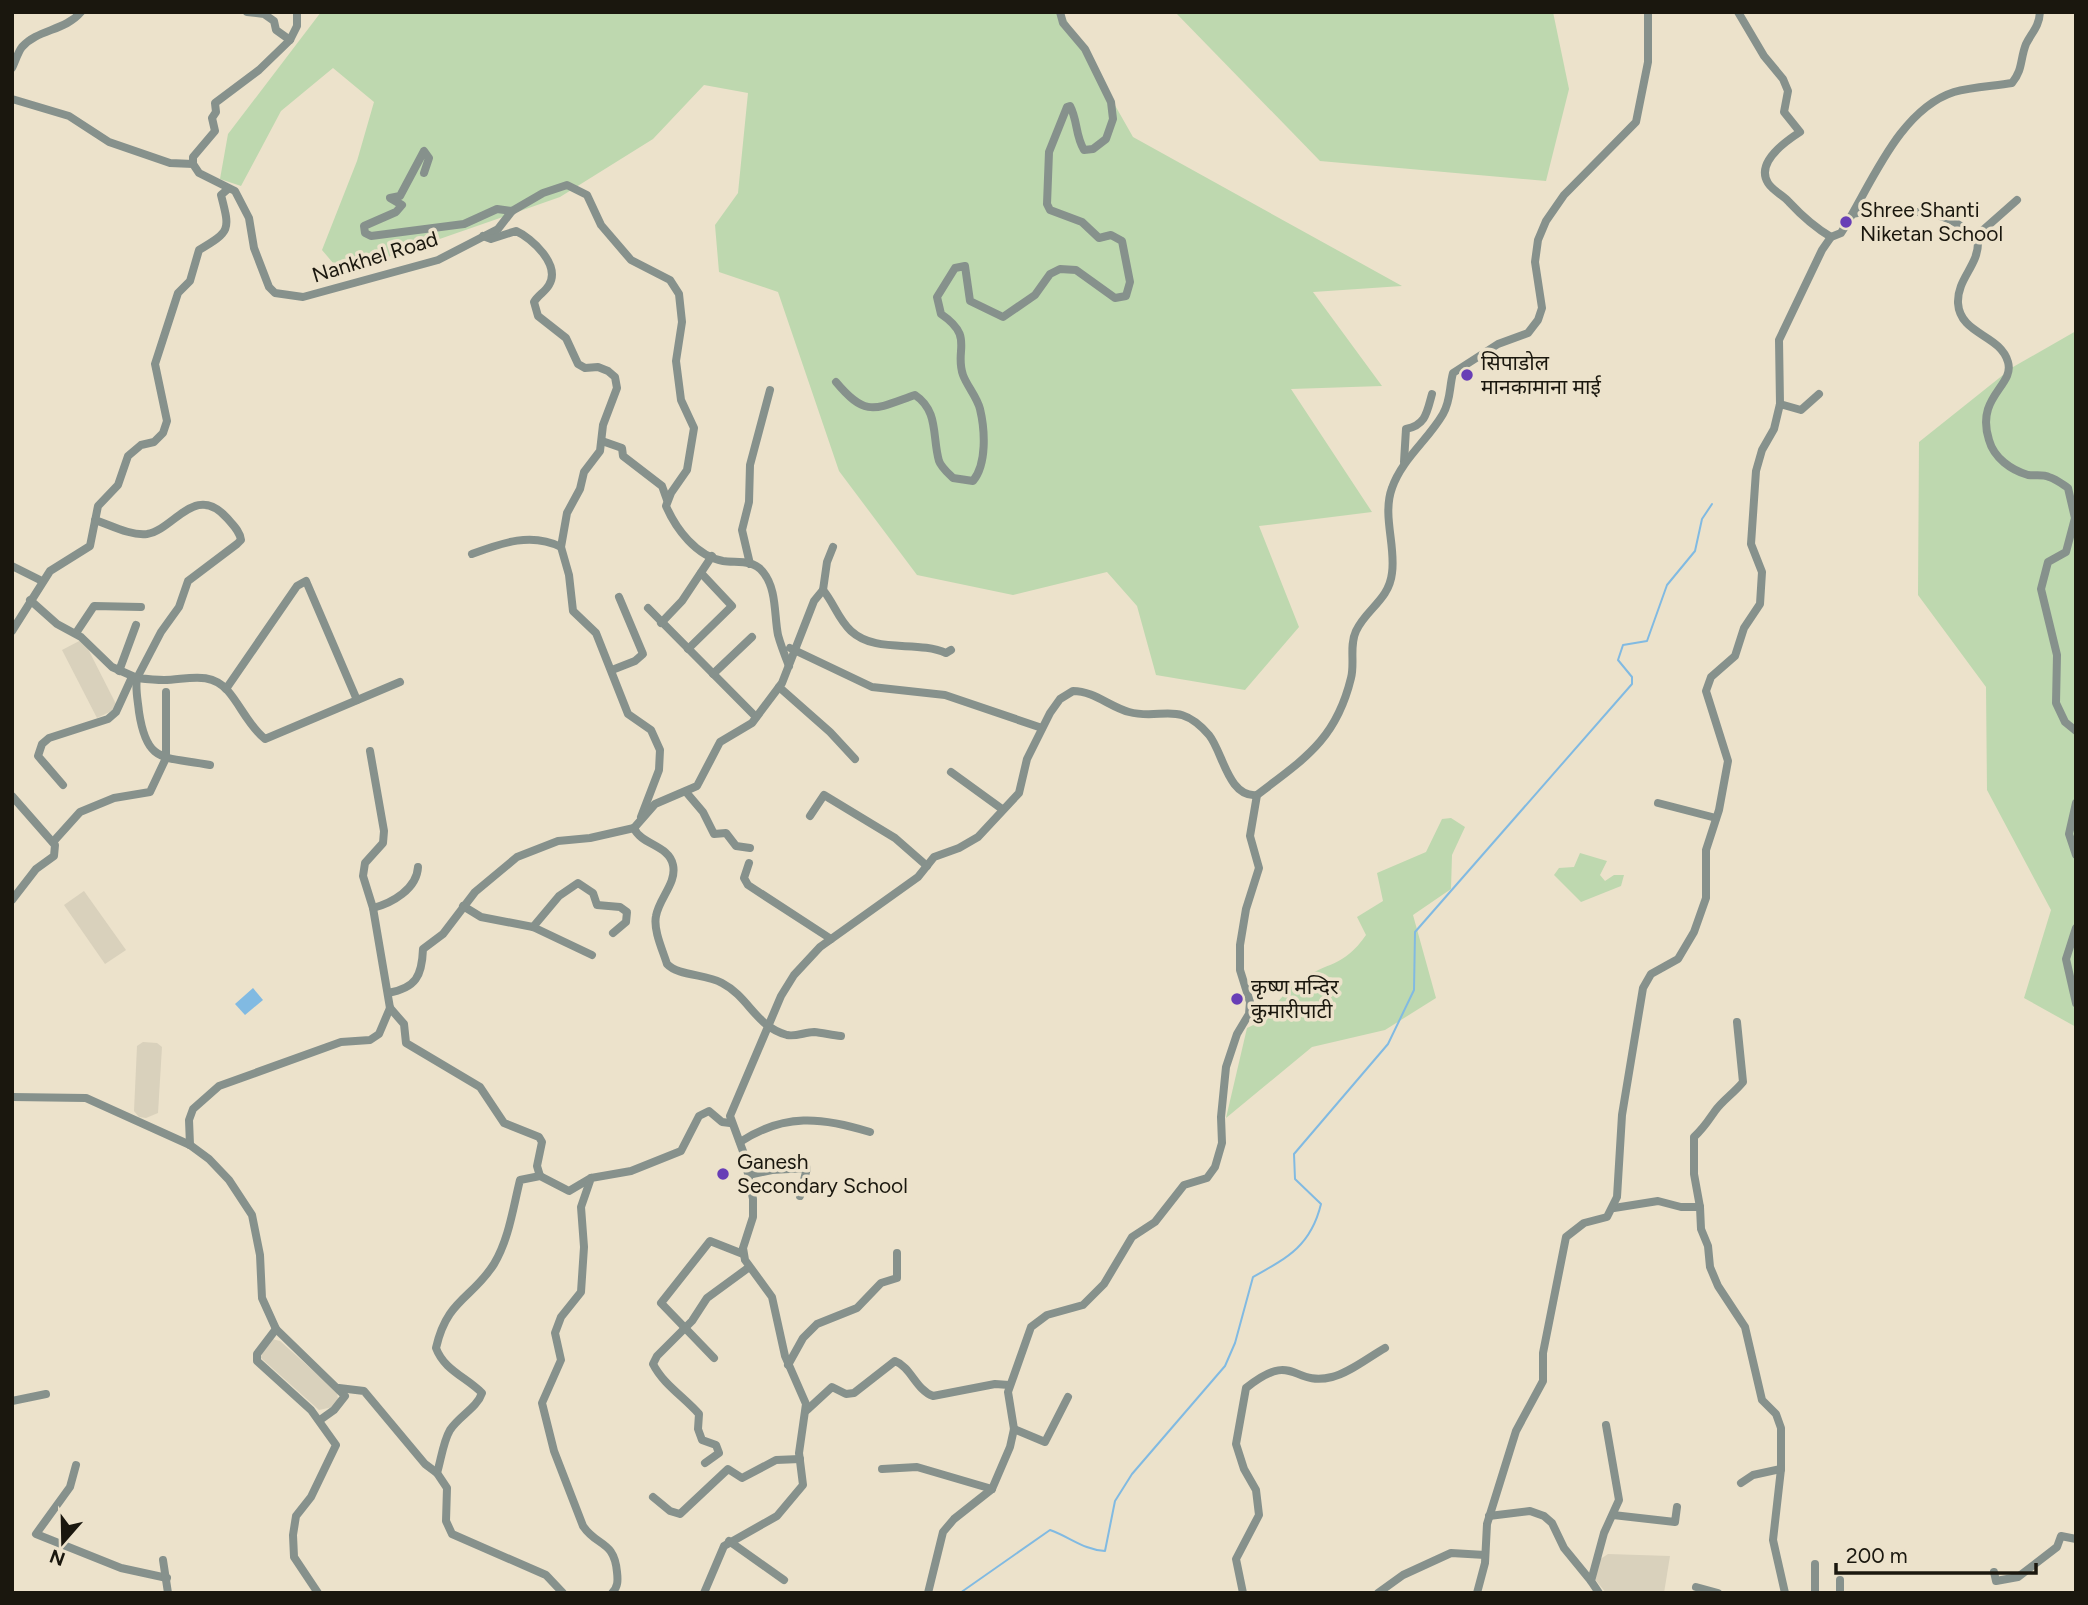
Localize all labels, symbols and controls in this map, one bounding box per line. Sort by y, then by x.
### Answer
place label: Shree Shanti Niketan School [1860,197,2003,246]
marker: Shree Shanti Niketan School [1838,214,1854,230]
street label: Nankhel Road [309,226,441,288]
place label: सिपाडोल मानकामाना माई [1481,350,1602,399]
marker: सिपाडोल मानकामाना माई [1459,367,1475,383]
place label: कृष्ण मन्दिर कुमारीपाटी [1251,974,1339,1024]
marker: कृष्ण मन्दिर कुमारीपाटी [1229,991,1245,1007]
place label: Ganesh Secondary School [737,1149,908,1198]
marker: Ganesh Secondary School [715,1166,731,1182]
north arrow [28,1507,98,1577]
scale bar [1836,1532,2036,1576]
text: 200 m [1846,1543,1908,1568]
text: N [47,1544,68,1571]

